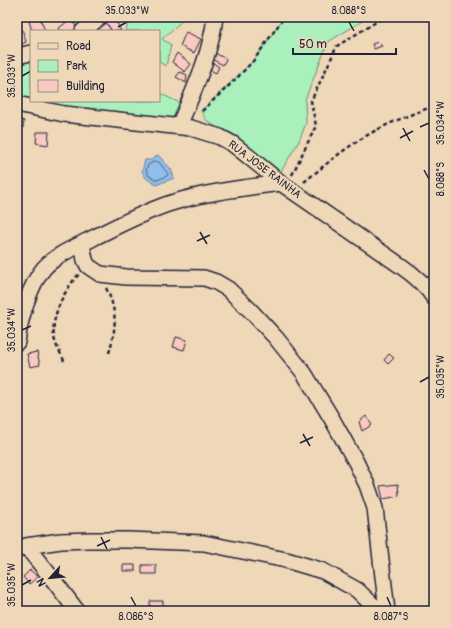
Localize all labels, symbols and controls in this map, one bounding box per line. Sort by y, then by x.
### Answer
text: 35.033°W [105,5,150,17]
text: 8.088°S [332,5,366,17]
legend [30,30,160,102]
scale bar [293,30,396,56]
text: 50 m [299,37,327,52]
text: Road [66,39,91,54]
text: 35.033°W [6,53,18,98]
text: Park [66,59,87,74]
text: Building [66,79,105,94]
text: 35.034°W [435,100,447,145]
street label: RUA JOSE RAINHA [226,138,304,201]
text: 8.088°S [435,162,447,196]
text: 35.034°W [6,307,18,352]
text: 35.035°W [435,355,447,399]
north arrow [30,558,70,598]
text: 35.035°W [6,563,18,607]
text: N [34,576,49,589]
text: 8.086°S [118,611,154,623]
text: 8.087°S [374,611,408,623]

